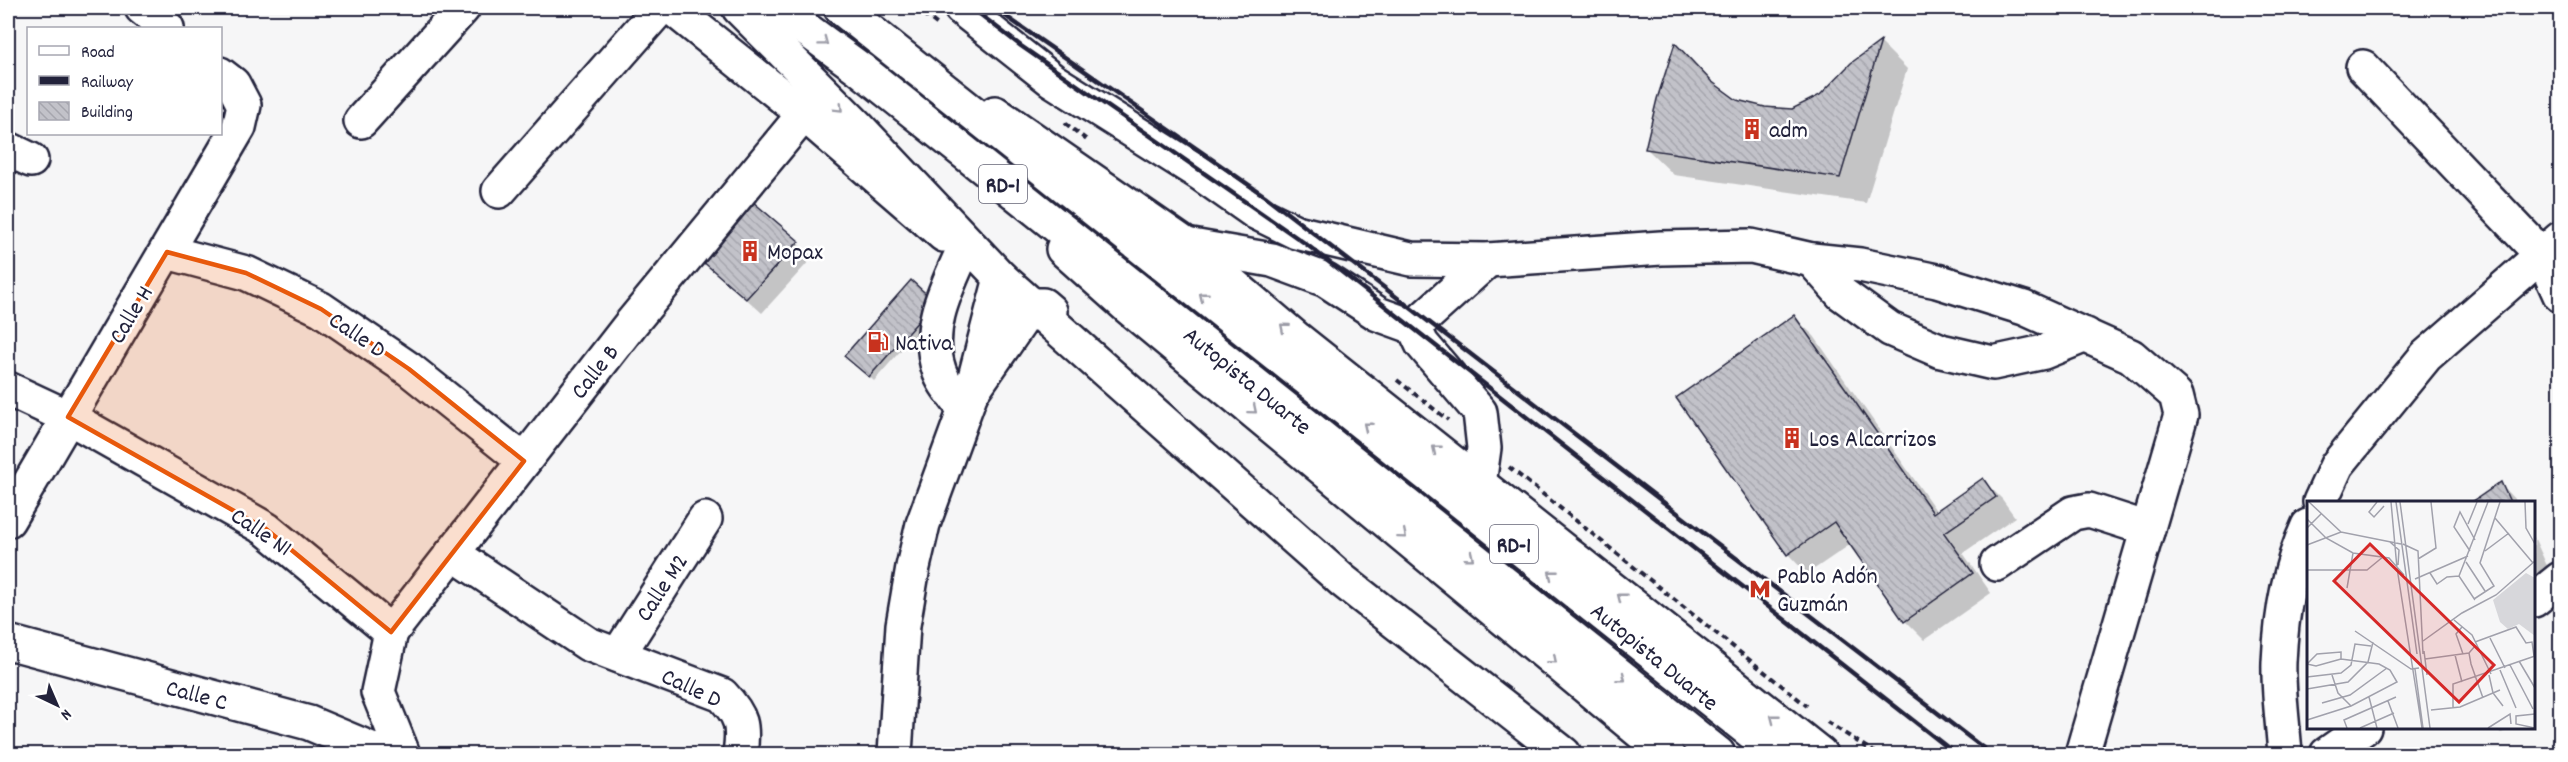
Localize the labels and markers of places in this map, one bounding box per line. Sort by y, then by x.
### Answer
place label: adm [1769,115,1808,149]
building icon: adm [1740,117,1764,141]
place label: Mopax [767,237,823,271]
building icon: Mopax [738,239,762,263]
place label: Nativa [895,328,953,362]
fuel station icon: Nativa [866,330,890,354]
place label: Los Alcarrizos [1809,424,1937,458]
building icon: Los Alcarrizos [1780,426,1804,450]
place label: Pablo Adón Guzmán [1777,561,1878,623]
metro station icon: Pablo Adón Guzmán [1748,577,1772,601]

